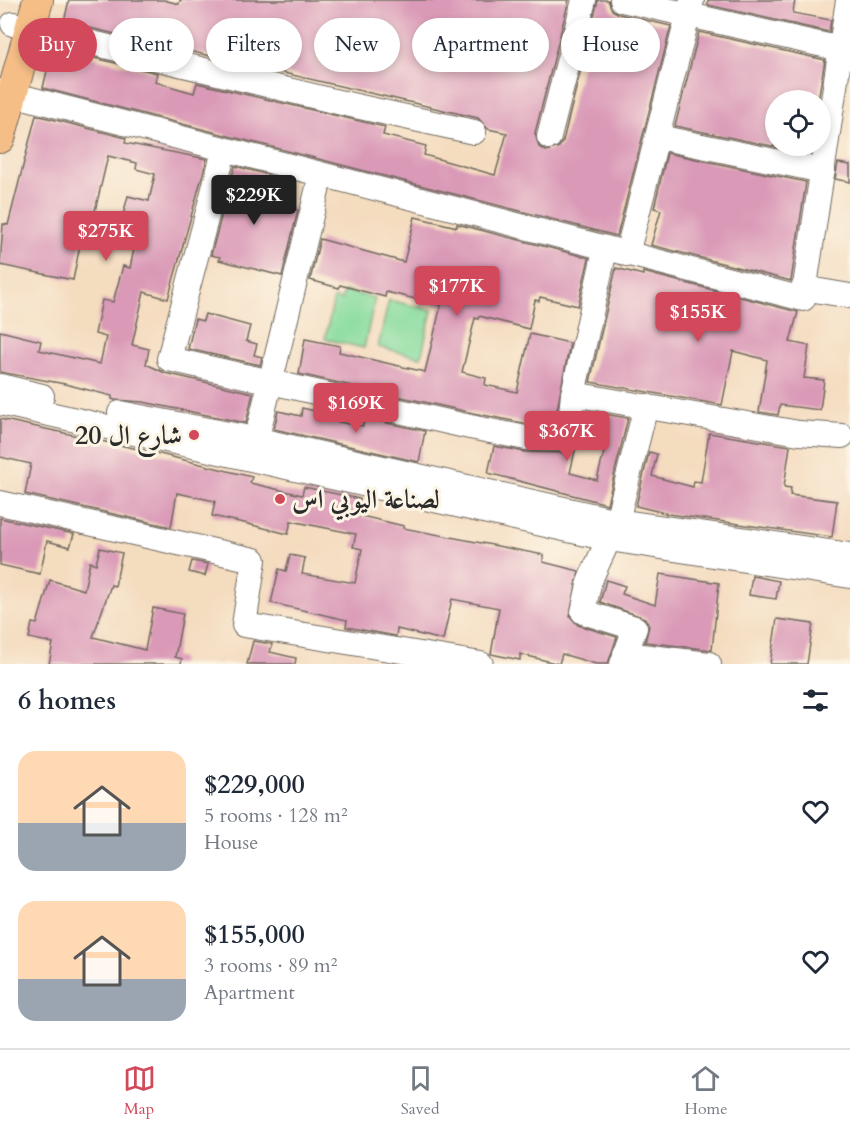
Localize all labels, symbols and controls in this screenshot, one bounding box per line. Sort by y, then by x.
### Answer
chip: Buy [18,18,97,72]
chip: Rent [109,18,194,72]
chip: Filters [206,18,302,72]
chip: New [314,18,400,72]
chip: Apartment [412,18,549,72]
chip: House [561,18,660,72]
map controls [765,90,831,156]
button: locate [765,90,831,156]
pin: $229K [212,175,296,226]
text: $229K [225,181,283,208]
pin: $275K [64,211,148,262]
text: $275K [77,217,135,244]
pin: $177K [415,266,499,317]
text: $177K [428,272,486,299]
pin: $155K [656,292,740,343]
text: $155K [669,298,727,325]
pin: $169K [314,383,398,434]
text: $169K [327,389,385,416]
pin: $367K [525,411,609,462]
text: $367K [538,417,596,444]
place label: شارع ال 20 [75,418,182,457]
marker: شارع ال 20 [187,428,201,442]
place label: لصناعة اليوبي اس [292,482,440,521]
marker: لصناعة اليوبي اس [273,492,287,506]
text: 6 homes [18,683,116,718]
icon: filters [799,684,832,717]
text: $229,000 [204,767,305,802]
icon: home [66,775,138,847]
icon: heart [799,795,832,828]
text: 5 rooms · 128 m² [204,802,348,829]
text: House [204,829,258,856]
text: $155,000 [204,917,305,952]
icon: home [66,925,138,997]
icon: heart [799,945,832,978]
text: 3 rooms · 89 m² [204,952,337,979]
text: Apartment [204,979,295,1006]
tab: Map [123,1062,156,1120]
tab: Saved [401,1062,439,1120]
tab: Home [685,1062,727,1120]

